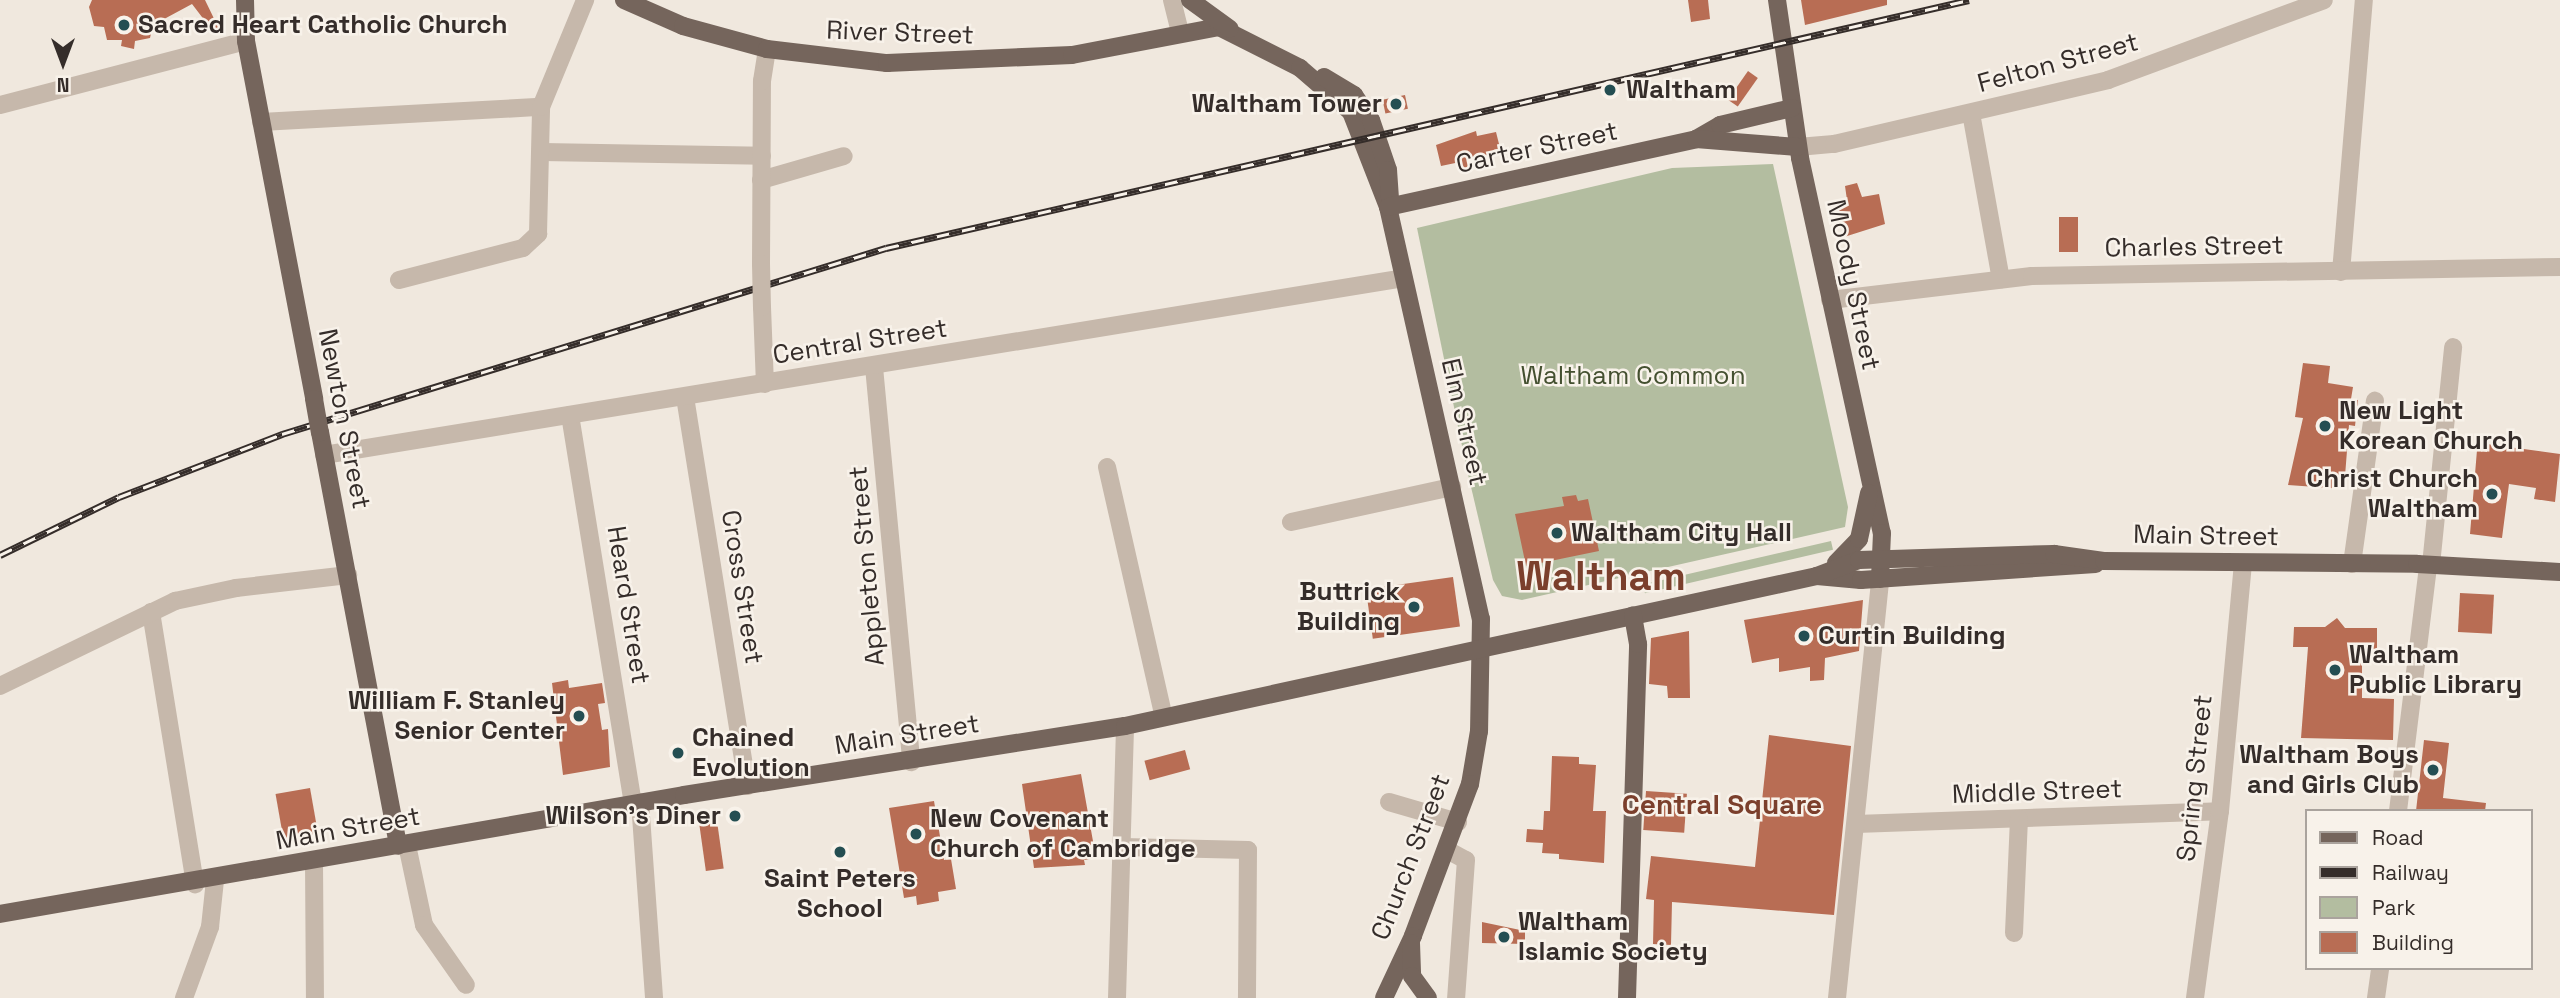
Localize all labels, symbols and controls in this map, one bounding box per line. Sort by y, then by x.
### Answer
place label: Sacred Heart Catholic Church [138,9,508,41]
street label: River Street [826,15,974,51]
marker: Sacred Heart Catholic Church [116,17,132,33]
street label: Felton Street [1974,27,2142,99]
north arrow [28,28,98,98]
text: N [57,72,69,97]
place label: Waltham [1626,74,1736,106]
marker: Waltham [1600,80,1620,100]
place label: Waltham Tower [1191,88,1382,120]
marker: Waltham Tower [1388,96,1404,112]
street label: Carter Street [1453,116,1621,180]
street label: Moody Street [1820,197,1886,373]
street label: Charles Street [2104,230,2284,264]
street label: Central Street [770,313,950,371]
street label: Newton Street [311,326,377,512]
street label: Elm Street [1434,355,1494,489]
park label: Waltham Common [1520,360,1746,392]
place label: New Light Korean Church [2339,395,2523,457]
marker: New Light Korean Church [2317,418,2333,434]
place label: Christ Church Waltham [2307,463,2478,524]
street label: Appleton Street [843,465,891,667]
marker: Christ Church Waltham [2484,486,2500,502]
street label: Cross Street [714,508,770,666]
place label: Waltham City Hall [1571,517,1792,549]
street label: Main Street [2133,519,2279,553]
street label: Heard Street [600,524,656,686]
marker: Waltham City Hall [1549,525,1565,541]
district label: Waltham [1516,553,1686,601]
place label: Buttrick Building [1297,576,1400,638]
marker: Buttrick Building [1406,599,1422,615]
place label: Curtin Building [1818,620,2006,652]
marker: Curtin Building [1796,628,1812,644]
place label: Waltham Public Library [2349,639,2522,700]
marker: Waltham Public Library [2327,662,2343,678]
place label: William F. Stanley Senior Center [347,685,565,746]
street label: Spring Street [2171,693,2219,863]
marker: William F. Stanley Senior Center [571,708,587,724]
street label: Main Street [833,708,981,762]
place label: Chained Evolution [692,722,810,784]
place label: Waltham Boys and Girls Club [2239,739,2419,800]
marker: Chained Evolution [670,745,686,761]
marker: Waltham Boys and Girls Club [2425,762,2441,778]
street label: Church Street [1365,770,1457,944]
street label: Middle Street [1951,773,2123,811]
district label: Central Square [1622,787,1822,821]
place label: Wilson's Diner [546,800,721,832]
street label: Main Street [273,801,423,857]
place label: New Covenant Church of Cambridge [930,803,1196,864]
marker: Wilson's Diner [727,808,743,824]
legend [2304,809,2532,970]
text: Road [2372,824,2424,851]
marker: New Covenant Church of Cambridge [908,826,924,842]
marker: Saint Peters School [832,844,848,860]
text: Railway [2372,859,2449,886]
place label: Saint Peters School [764,863,916,924]
text: Park [2372,894,2416,921]
place label: Waltham Islamic Society [1518,906,1708,968]
marker: Waltham Islamic Society [1496,929,1512,945]
text: Building [2372,929,2454,956]

